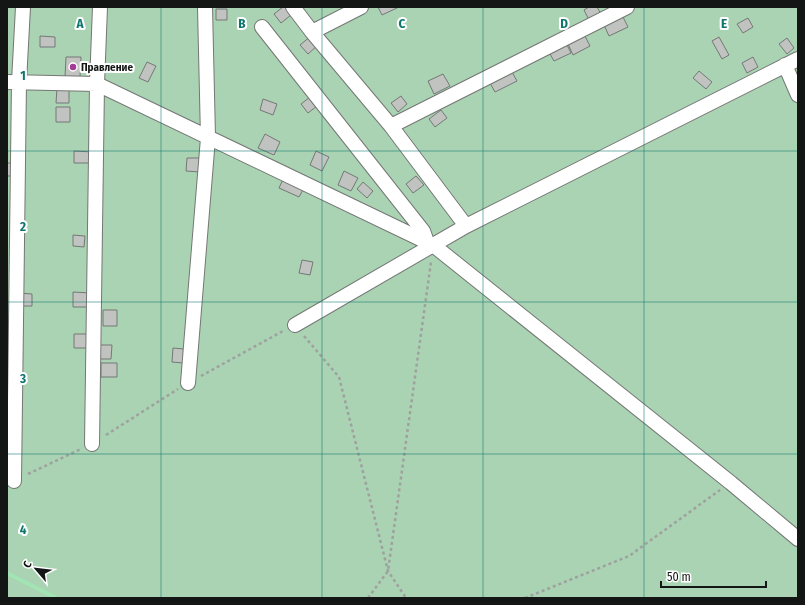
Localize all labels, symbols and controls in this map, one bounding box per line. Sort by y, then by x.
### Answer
text: A [75,16,84,31]
text: B [238,16,246,31]
text: C [399,16,406,31]
text: D [560,16,568,31]
text: E [721,16,727,31]
place label: Правление [81,61,133,74]
marker: Правление [68,62,78,72]
text: 1 [20,68,26,83]
text: 2 [19,219,26,234]
text: 3 [19,371,26,386]
text: 4 [20,522,27,537]
north arrow [16,549,56,589]
text: С [21,559,35,570]
scale bar [661,563,766,589]
text: 50 m [667,570,691,584]

